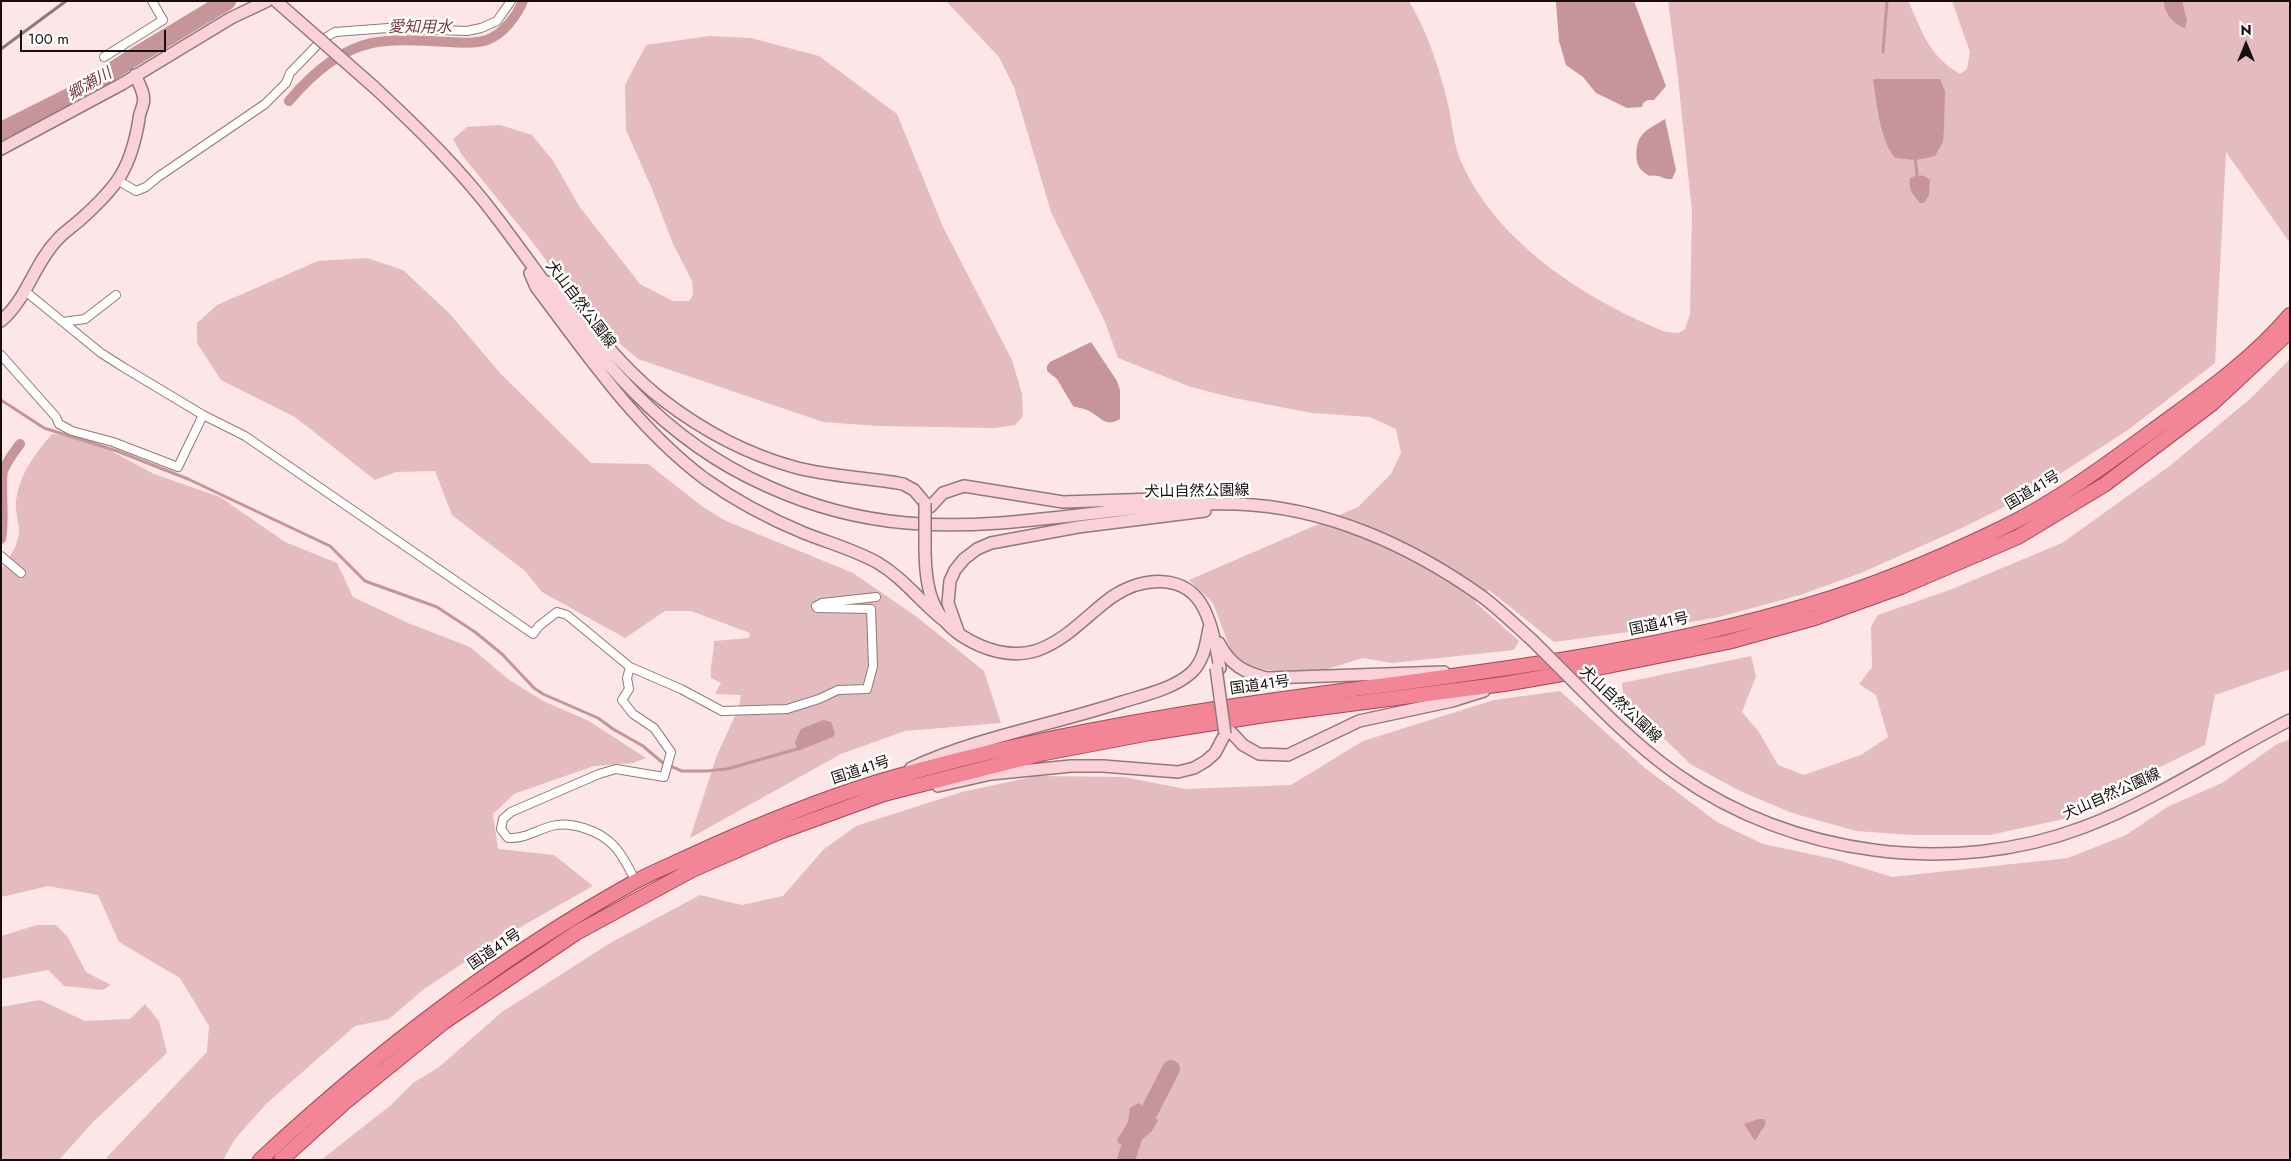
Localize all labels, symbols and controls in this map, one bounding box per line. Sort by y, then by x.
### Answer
water label: 愛知用水 [388,18,452,38]
scale bar [22,20,169,52]
north arrow [2221,20,2271,70]
text: N [2240,20,2252,40]
text: 100 m [28,28,69,50]
water label: 郷瀬川 [64,65,116,105]
street label: 犬山自然公園線 [541,258,619,352]
street label: 国道41号 [2002,468,2064,514]
street label: 犬山自然公園線 [1144,482,1250,502]
street label: 国道41号 [1628,610,1690,640]
street label: 犬山自然公園線 [1575,663,1665,747]
street label: 国道41号 [1229,673,1291,699]
street label: 国道41号 [829,753,893,789]
street label: 犬山自然公園線 [2060,765,2164,825]
street label: 国道41号 [465,926,525,974]

